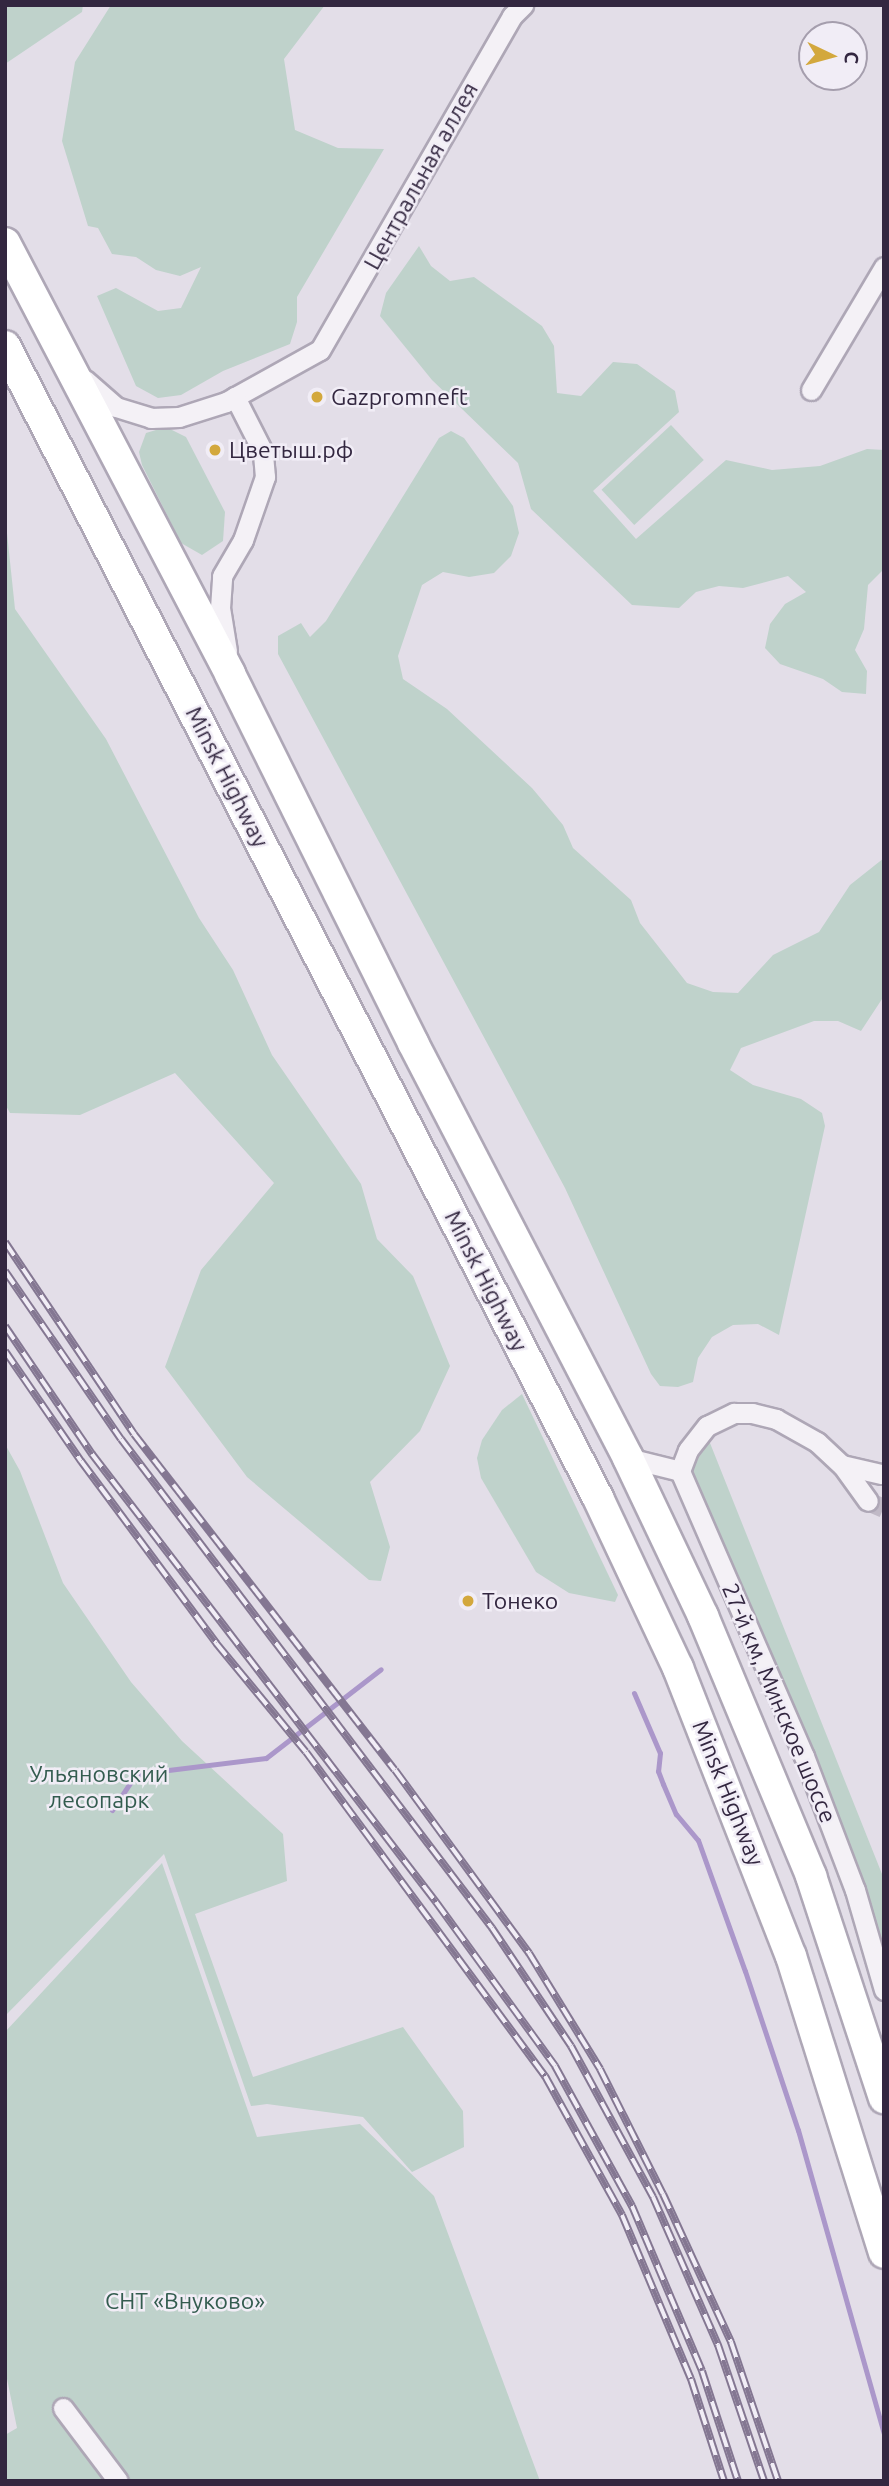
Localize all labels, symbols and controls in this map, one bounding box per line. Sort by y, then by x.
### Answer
north arrow [798,21,868,91]
text: С [840,51,863,65]
street label: Центральная аллея [358,78,484,274]
place label: Gazpromneft [331,383,468,411]
marker: Gazpromneft [309,389,325,405]
place label: Цветыш.рф [229,436,353,464]
marker: Цветыш.рф [207,442,223,458]
street label: Minsk Highway [180,702,274,852]
street label: Minsk Highway [439,1206,533,1356]
street label: 27-й км, Минское шоссе [716,1579,842,1827]
place label: Тонеко [482,1587,558,1615]
marker: Тонеко [460,1593,476,1609]
street label: Minsk Highway [686,1716,770,1870]
park label: Ульяновский лесопарк [30,1760,168,1814]
park label: СНТ «Внуково» [105,2287,265,2315]

